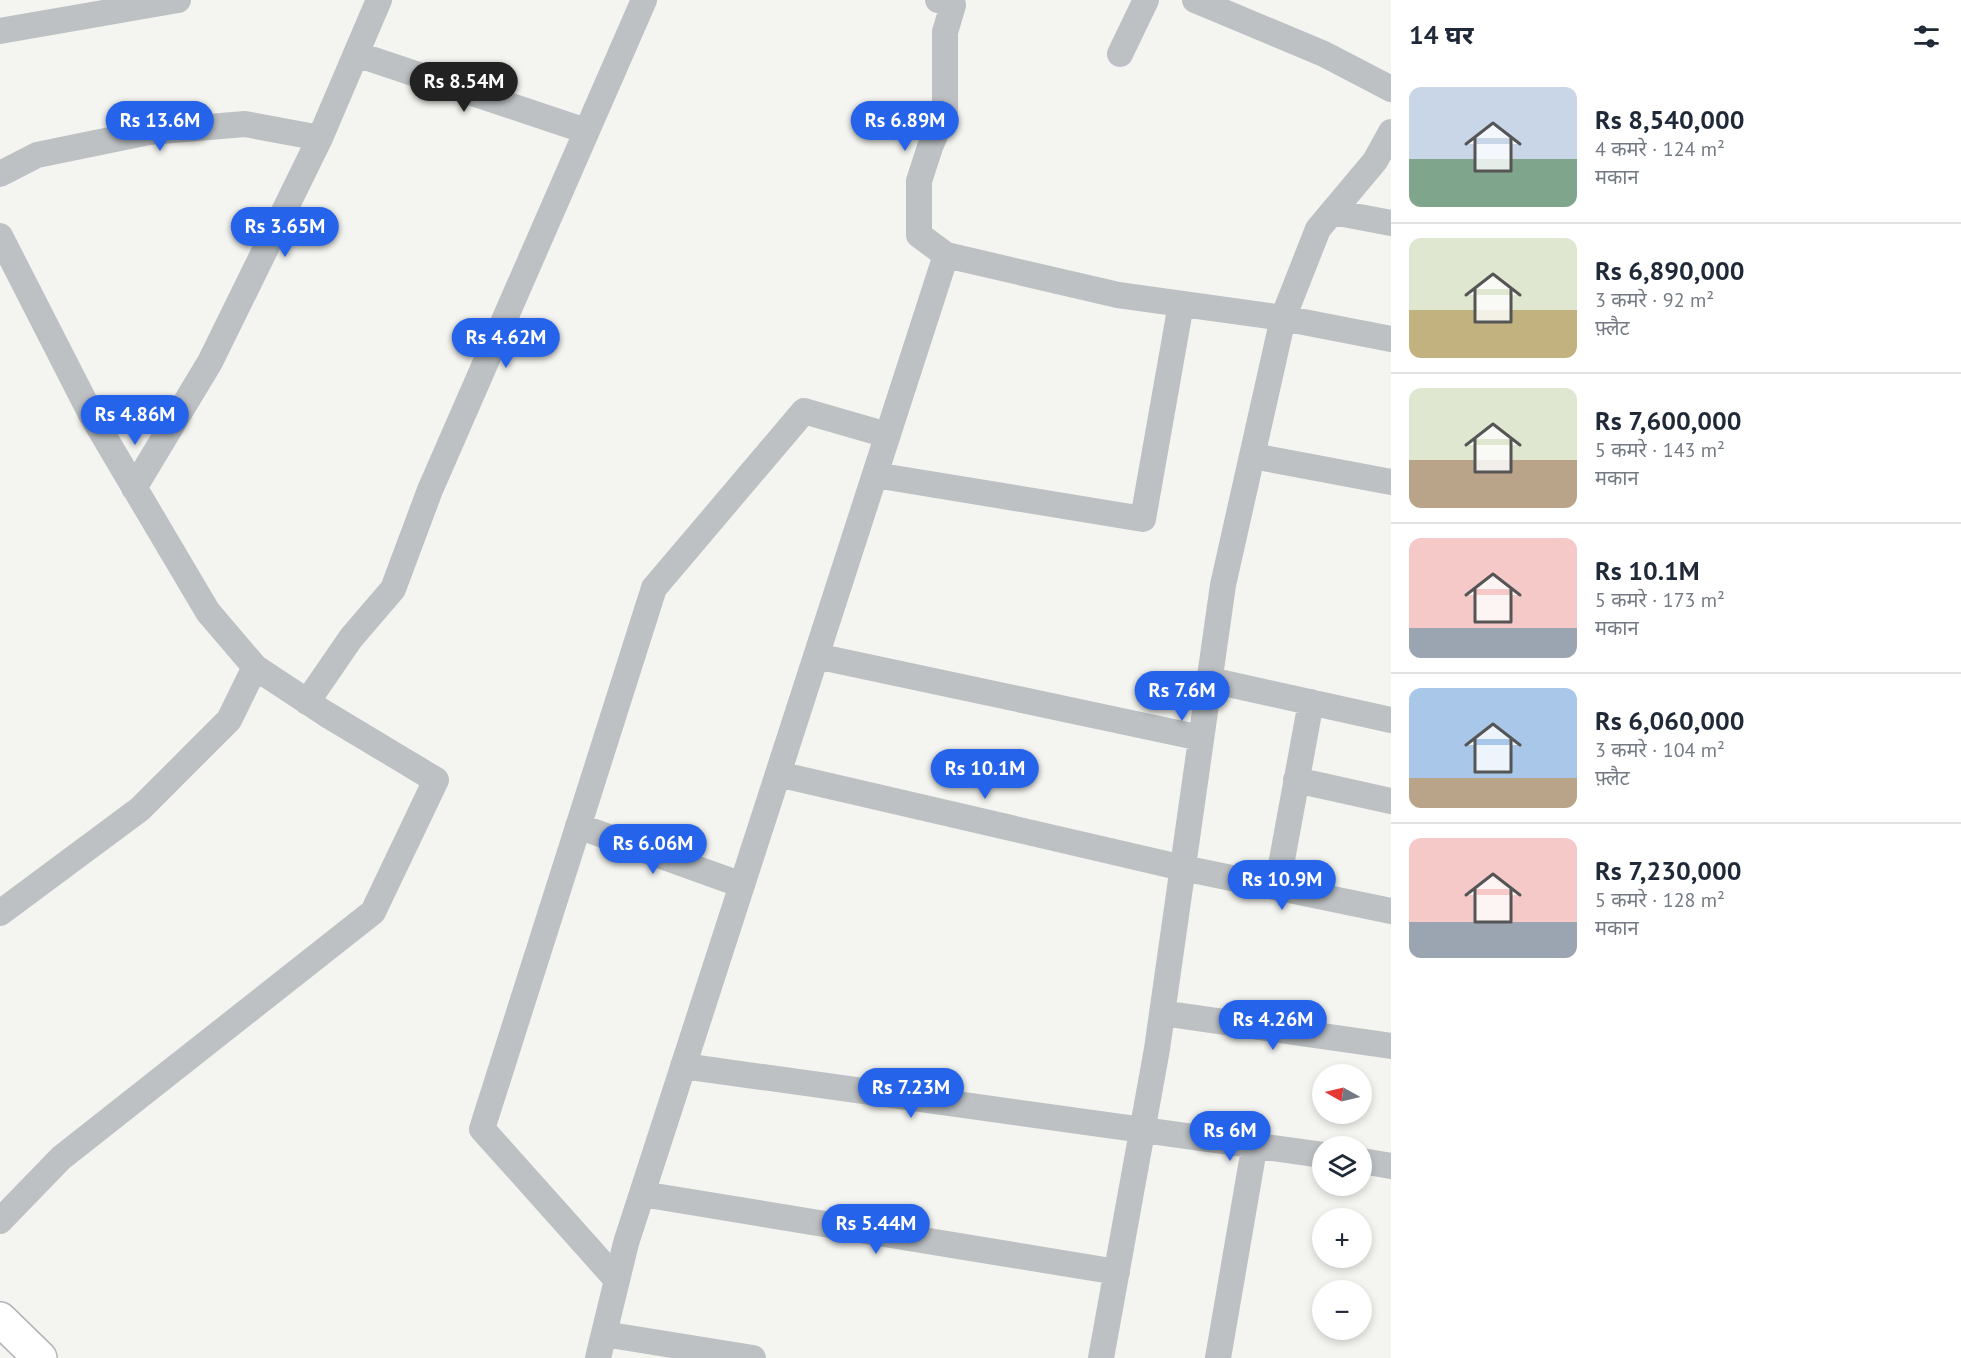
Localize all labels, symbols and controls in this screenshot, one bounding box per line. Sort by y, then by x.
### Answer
text: 14 घर [1409,18,1473,51]
icon: filters [1910,20,1943,53]
pin: Rs 8.54M [402,62,526,113]
text: Rs 8.54M [424,68,504,94]
pin: Rs 13.6M [98,101,222,152]
pin: Rs 6.89M [843,101,967,152]
text: Rs 8,540,000 [1595,103,1745,136]
text: Rs 13.6M [120,107,200,133]
text: Rs 6.89M [865,107,945,133]
icon: home [1457,111,1529,183]
text: 4 कमरे · 124 m² [1595,136,1725,162]
text: मकान [1595,164,1639,190]
pin: Rs 3.65M [223,207,347,258]
text: Rs 3.65M [245,213,325,239]
text: Rs 6,890,000 [1595,254,1745,287]
icon: home [1457,262,1529,334]
text: 3 कमरे · 92 m² [1595,287,1714,313]
text: फ़्लैट [1595,315,1630,341]
pin: Rs 4.62M [444,318,568,369]
text: Rs 4.62M [466,324,546,350]
pin: Rs 4.86M [73,395,197,446]
text: Rs 4.86M [95,401,175,427]
text: Rs 7,600,000 [1595,404,1741,437]
icon: home [1457,412,1529,484]
text: 5 कमरे · 143 m² [1595,437,1725,463]
text: मकान [1595,465,1639,491]
text: Rs 10.1M [1595,554,1700,587]
icon: home [1457,562,1529,634]
text: 5 कमरे · 173 m² [1595,587,1725,613]
text: मकान [1595,615,1639,641]
pin: Rs 7.6M [1127,671,1237,722]
text: Rs 7.6M [1149,677,1215,703]
text: Rs 6,060,000 [1595,704,1745,737]
icon: home [1457,712,1529,784]
text: 3 कमरे · 104 m² [1595,737,1725,763]
pin: Rs 10.1M [923,749,1047,800]
text: Rs 10.1M [945,755,1025,781]
text: फ़्लैट [1595,765,1630,791]
pin: Rs 6.06M [591,824,715,875]
text: Rs 6.06M [613,830,693,856]
text: Rs 7,230,000 [1595,854,1741,887]
pin: Rs 10.9M [1220,860,1344,911]
icon: home [1457,862,1529,934]
text: Rs 10.9M [1242,866,1322,892]
text: 5 कमरे · 128 m² [1595,887,1725,913]
text: मकान [1595,915,1639,941]
pin: Rs 4.26M [1211,1000,1335,1051]
text: Rs 4.26M [1233,1006,1313,1032]
north arrow [1312,1064,1372,1124]
map controls [1312,1064,1372,1340]
pin: Rs 7.23M [849,1068,973,1119]
text: Rs 7.23M [872,1074,950,1100]
pin: Rs 6M [1188,1111,1272,1162]
text: Rs 6M [1204,1117,1256,1143]
button: layers [1312,1136,1372,1196]
pin: Rs 5.44M [814,1204,938,1255]
button: + [1312,1208,1372,1268]
text: Rs 5.44M [836,1210,916,1236]
button: − [1312,1280,1372,1340]

